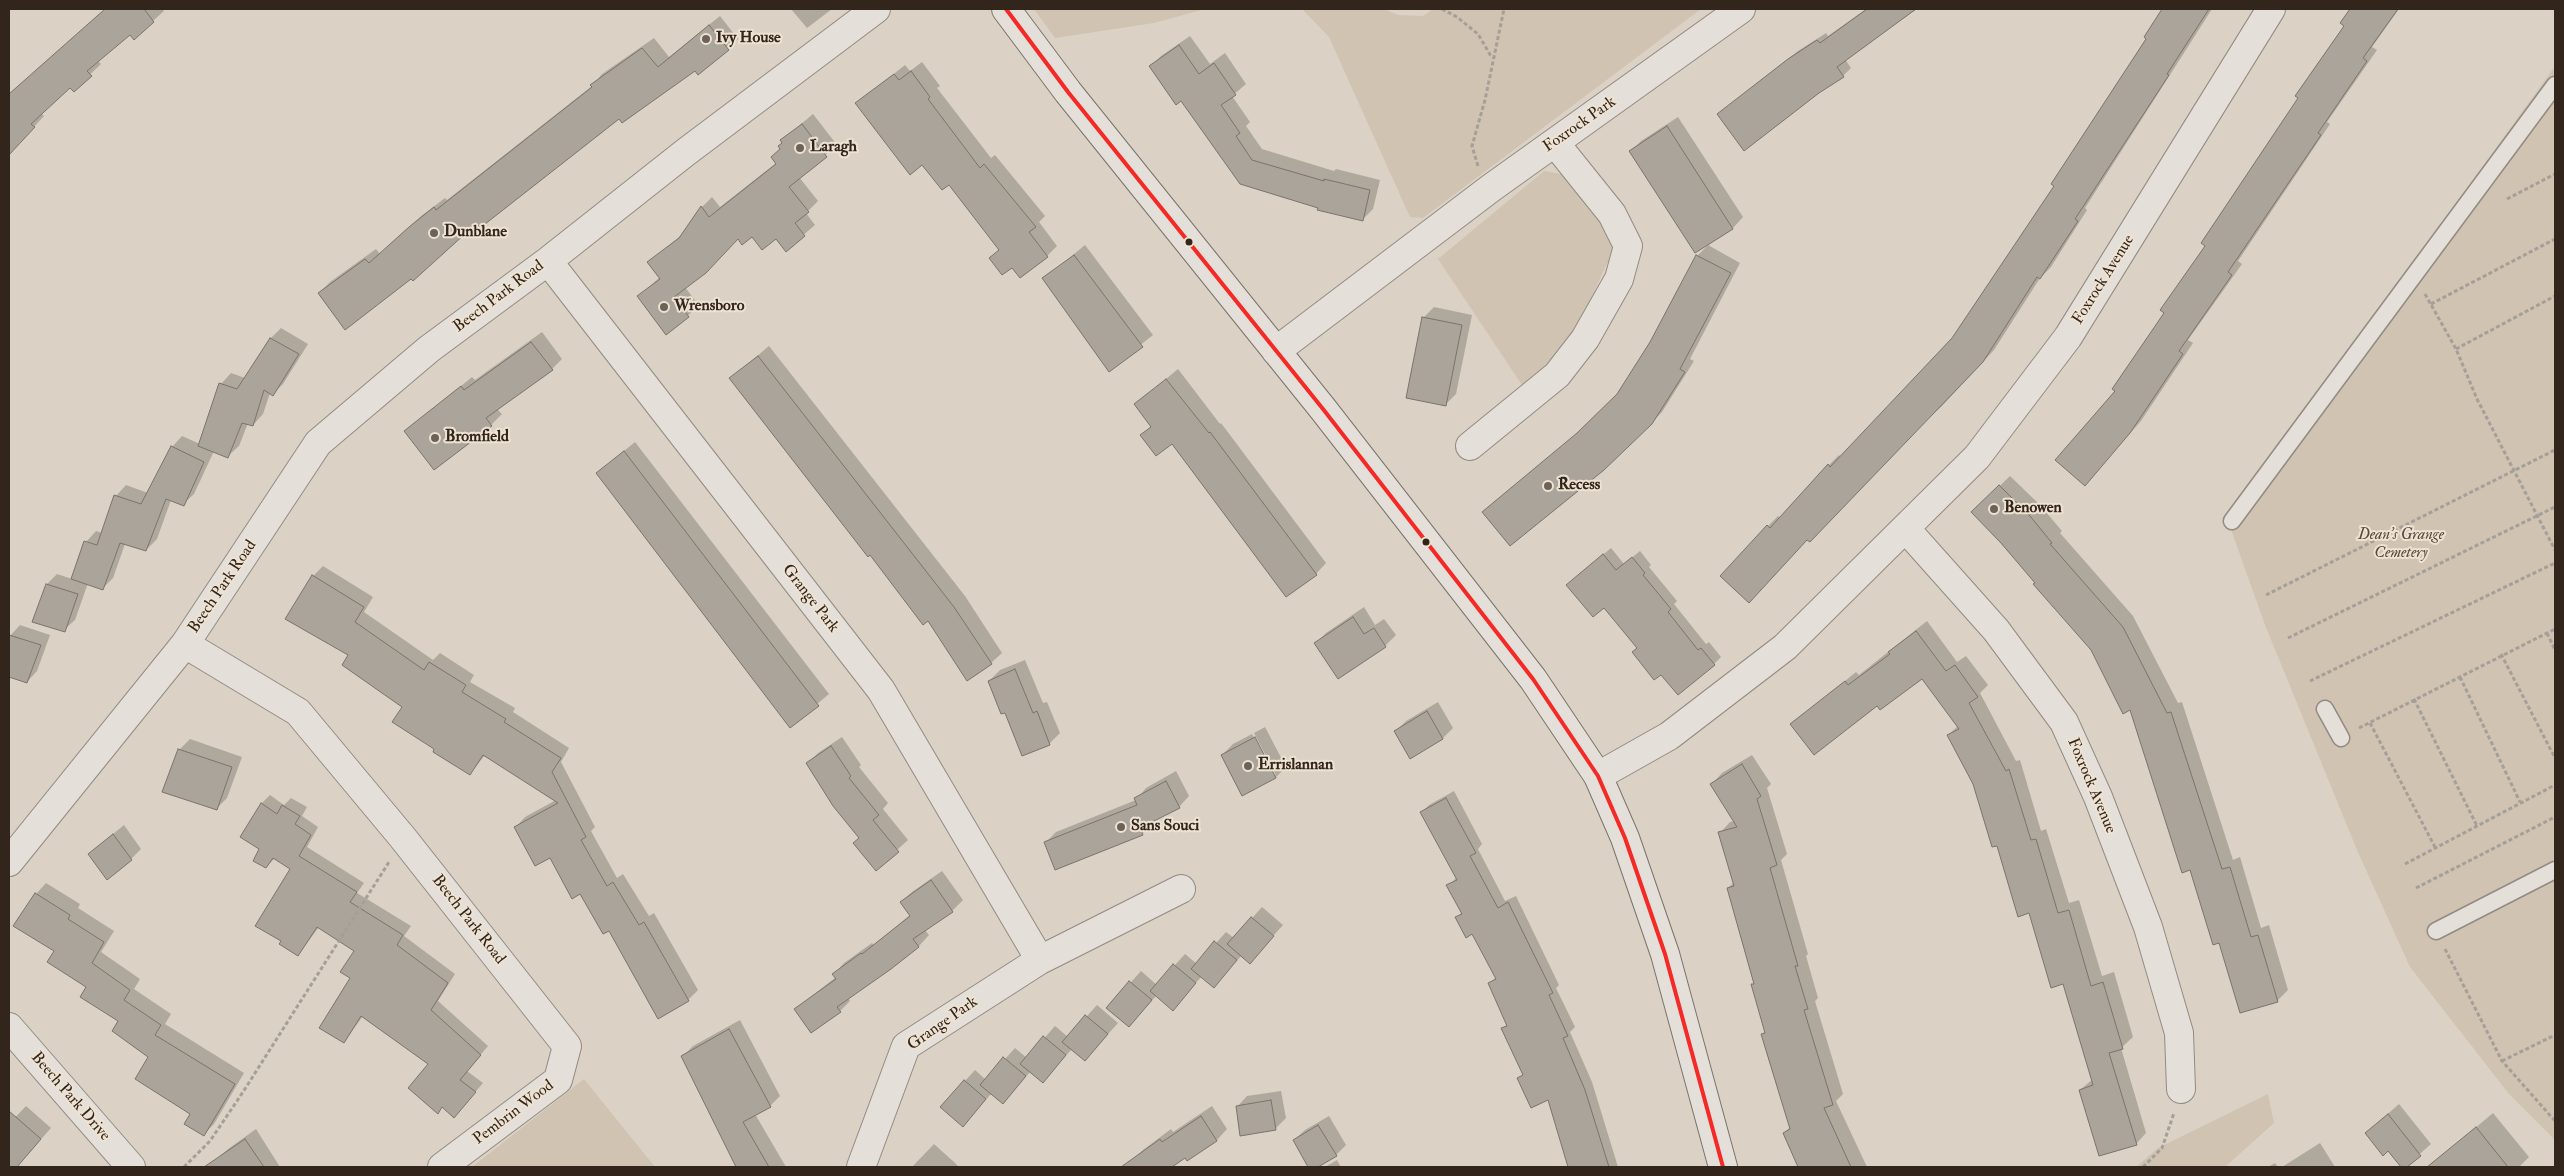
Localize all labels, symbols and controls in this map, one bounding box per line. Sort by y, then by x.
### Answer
place label: Ivy House [716,29,781,49]
marker: Ivy House [700,33,712,45]
street label: Foxrock Park [1540,93,1620,157]
place label: Laragh [810,138,857,158]
marker: Laragh [794,142,806,154]
place label: Dunblane [444,223,507,243]
marker: Dunblane [428,227,440,239]
street label: Foxrock Avenue [2069,232,2139,328]
unlabelled marker [1184,237,1194,247]
street label: Beech Park Road [450,257,548,337]
place label: Wrensboro [674,297,744,317]
marker: Wrensboro [658,301,670,313]
place label: Bromfield [445,428,509,448]
marker: Bromfield [429,432,441,444]
place label: Recess [1558,476,1600,496]
marker: Recess [1542,480,1554,492]
place label: Benowen [2004,499,2062,519]
marker: Benowen [1988,503,2000,515]
park label: Dean's Grange Cemetery [2358,526,2444,564]
street label: Beech Park Road [185,537,261,637]
unlabelled marker [1421,537,1431,547]
street label: Grange Park [777,561,843,637]
street label: Foxrock Avenue [2062,735,2120,837]
place label: Errislannan [1258,756,1333,776]
marker: Errislannan [1242,760,1254,772]
place label: Sans Souci [1131,817,1199,837]
marker: Sans Souci [1115,821,1127,833]
street label: Beech Park Road [427,872,509,968]
street label: Grange Park [904,993,982,1055]
street label: Beech Park Drive [26,1049,114,1145]
street label: Pembrin Wood [470,1077,558,1149]

